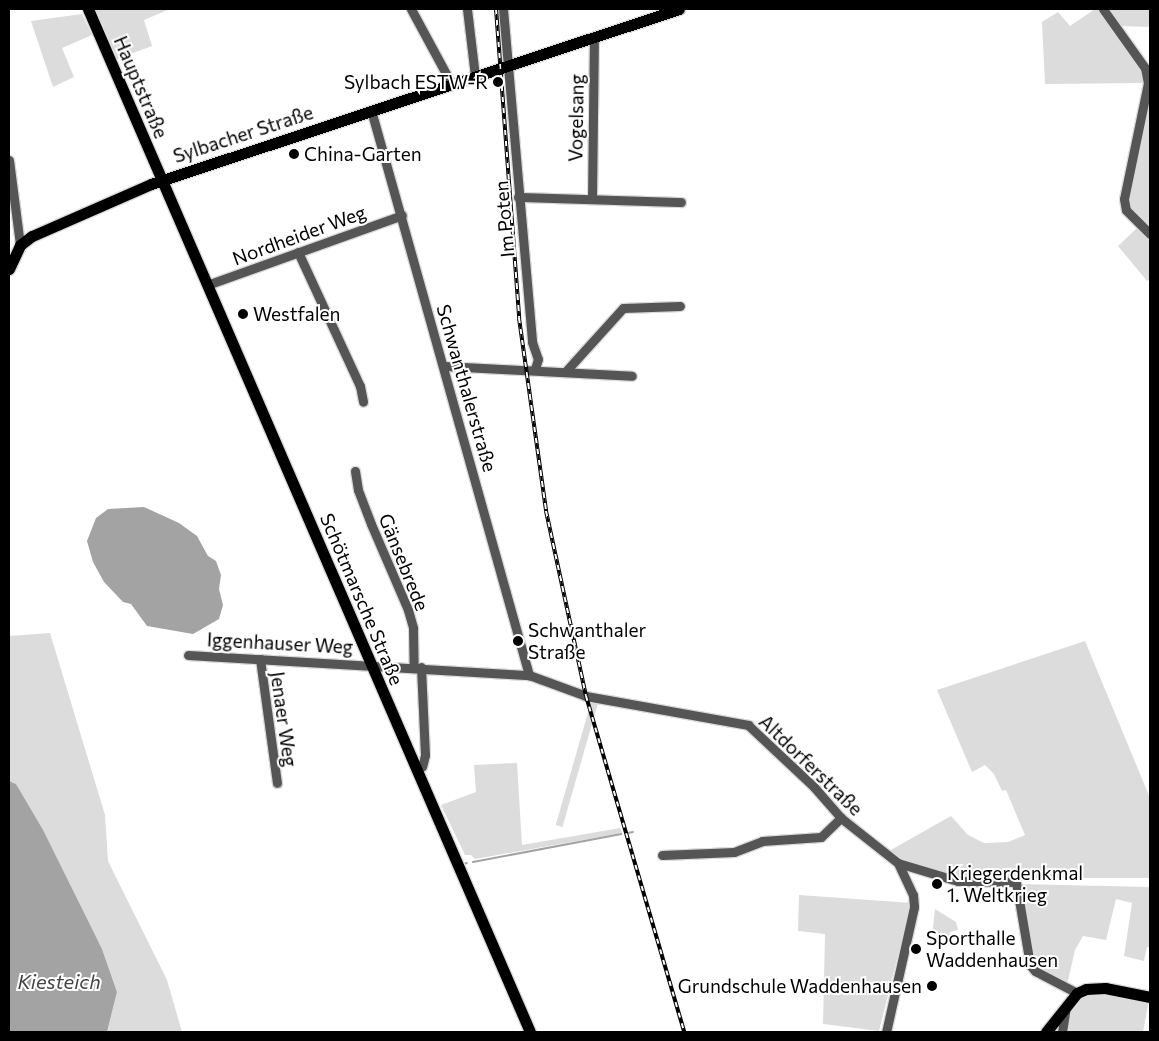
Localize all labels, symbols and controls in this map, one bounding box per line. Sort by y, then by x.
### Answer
street label: Hauptstraße [109,32,173,142]
place label: Sylbach ESTW-R [344,71,488,93]
street label: Vogelsang [564,74,588,162]
marker: Sylbach ESTW-R [492,76,504,88]
street label: Sylbacher Straße [170,101,316,167]
place label: China-Garten [304,143,422,165]
marker: China-Garten [288,148,300,160]
street label: Im Poten [489,180,519,258]
street label: Nordheider Weg [229,200,369,270]
street label: Schwanthalerstraße [432,302,502,474]
place label: Westfalen [253,303,340,325]
marker: Westfalen [237,308,249,320]
street label: Schötmarsche Straße [315,510,409,688]
street label: Gänsebrede [374,510,434,614]
place label: Schwanthaler Straße [528,619,646,663]
street label: Iggenhauser Weg [206,628,354,658]
marker: Schwanthaler Straße [512,635,524,647]
street label: Jenaer Weg [266,670,302,768]
street label: Altdorferstraße [754,710,868,820]
place label: Kriegerdenkmal 1. Weltkrieg [947,862,1083,906]
marker: Kriegerdenkmal 1. Weltkrieg [931,878,943,890]
place label: Sporthalle Waddenhausen [926,927,1058,971]
marker: Sporthalle Waddenhausen [910,943,922,955]
water label: Kiesteich [17,969,101,993]
place label: Grundschule Waddenhausen [678,975,922,997]
marker: Grundschule Waddenhausen [926,980,938,992]

